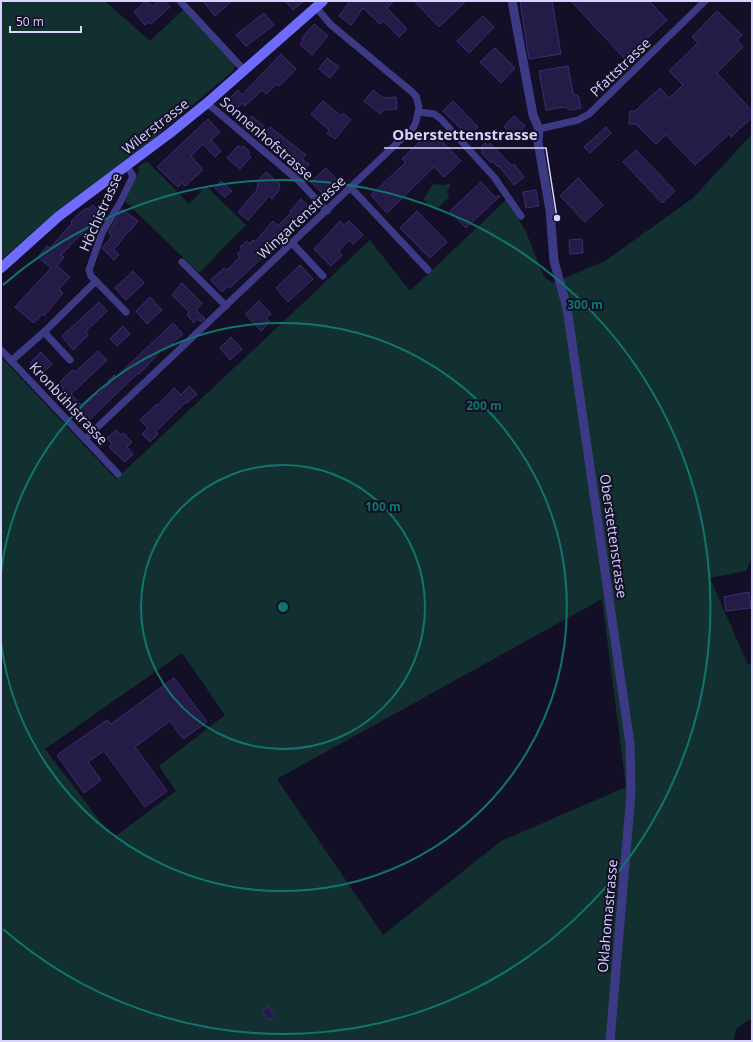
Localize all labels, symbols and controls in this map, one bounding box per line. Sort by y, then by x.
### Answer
scale bar [10,8,81,34]
text: 50 m [16,13,44,30]
street label: Pfattstrasse [586,33,654,101]
street label: Sonnenhofstrasse [216,92,318,184]
street label: Wilerstrasse [118,94,192,158]
callout: Oberstettenstrasse [384,121,546,148]
text: Oberstettenstrasse [392,124,538,144]
street label: Höchistrasse [74,170,126,254]
street label: Wingartenstrasse [253,171,349,263]
text: 300 m [567,296,603,313]
street label: Kronbühlstrasse [26,357,113,449]
text: 200 m [466,397,502,414]
street label: Oberstettenstrasse [596,473,632,600]
text: 100 m [365,498,401,515]
centre of rings [276,600,290,614]
street label: Oklahomastrasse [593,858,621,973]

